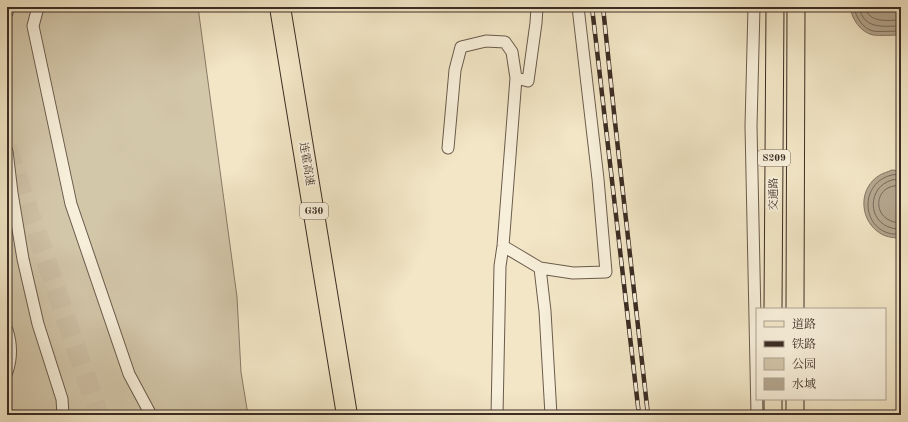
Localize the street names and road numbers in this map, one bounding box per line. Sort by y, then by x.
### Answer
street label: 连霍高速 [297,141,317,187]
road number: S209 [758,150,790,166]
street label: 交通路 [767,178,780,211]
road number: G30 [300,203,328,219]

